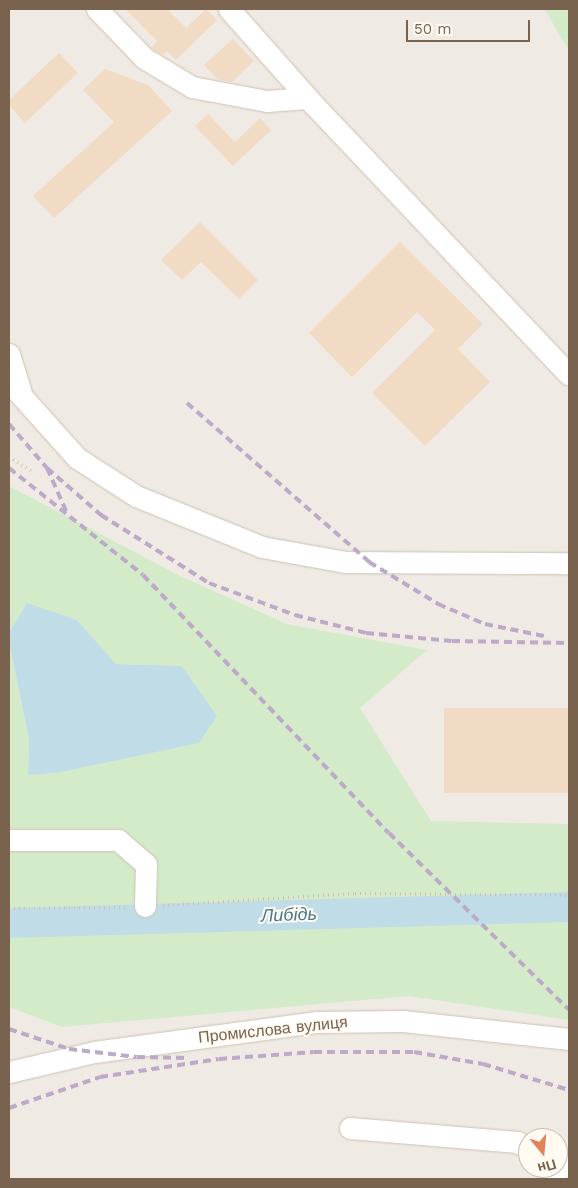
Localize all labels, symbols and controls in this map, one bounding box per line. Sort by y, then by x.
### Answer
scale bar [408,10,532,42]
text: 50 m [414,20,451,38]
water label: Либідь [261,903,317,927]
street label: Промислова вулиця [197,1013,349,1047]
north arrow [518,1128,568,1178]
text: Пн [536,1156,558,1177]

